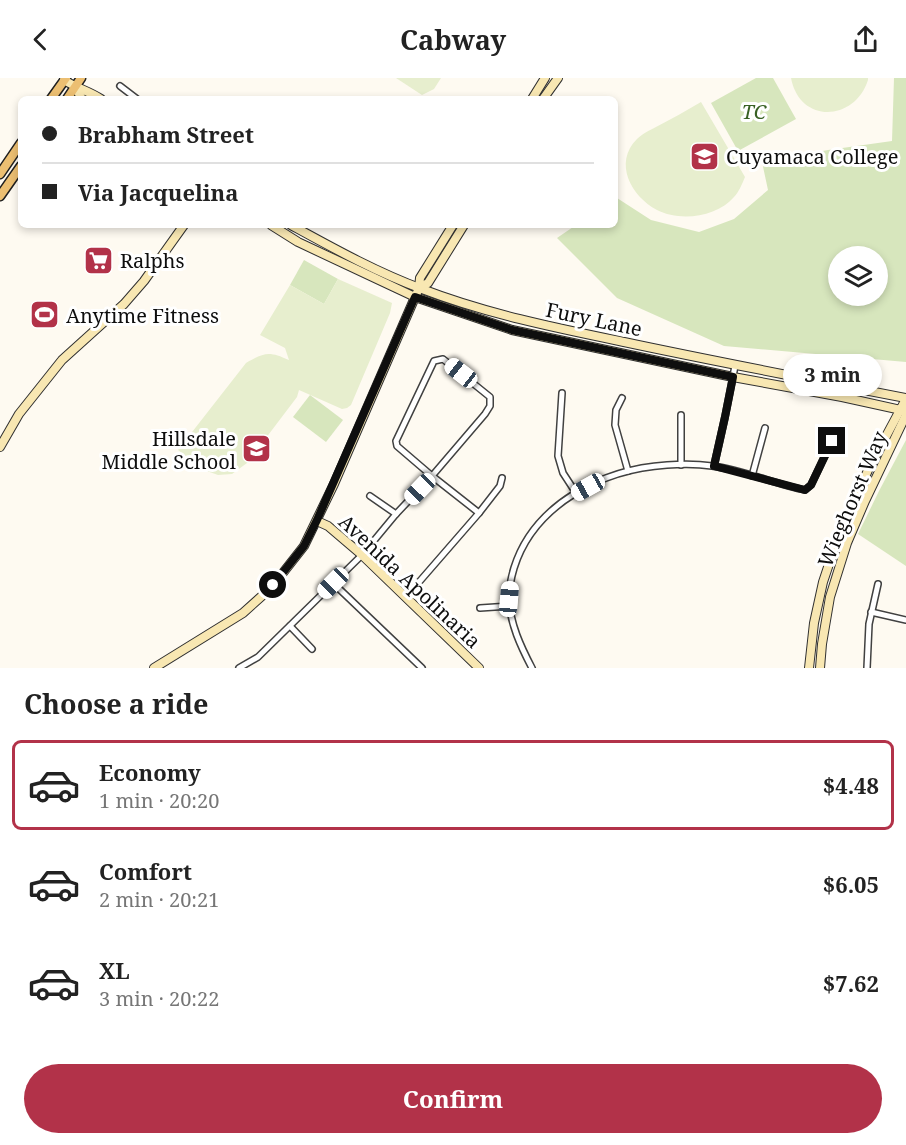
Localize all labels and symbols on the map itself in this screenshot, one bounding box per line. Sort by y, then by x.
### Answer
park label: TC [742,98,767,125]
school or university icon: Cuyamaca College [689,140,721,172]
place label: Cuyamaca College [726,143,898,170]
supermarket icon: Ralphs [83,244,115,276]
place label: Ralphs [120,247,185,274]
street label: Fury Lane [543,296,645,342]
sports icon: Anytime Fitness [29,299,61,331]
place label: Anytime Fitness [66,302,219,329]
callout: 3 min [782,354,882,396]
car [441,355,481,391]
place label: Hillsdale Middle School [101,425,236,475]
street label: Wieghorst Way [811,426,893,571]
route end [818,427,845,454]
school or university icon: Hillsdale Middle School [241,433,273,465]
car [401,470,439,508]
car [568,470,608,504]
street label: Avenida Apolinaria [333,508,487,654]
car [314,564,352,602]
route start [259,571,286,598]
car [498,580,520,618]

